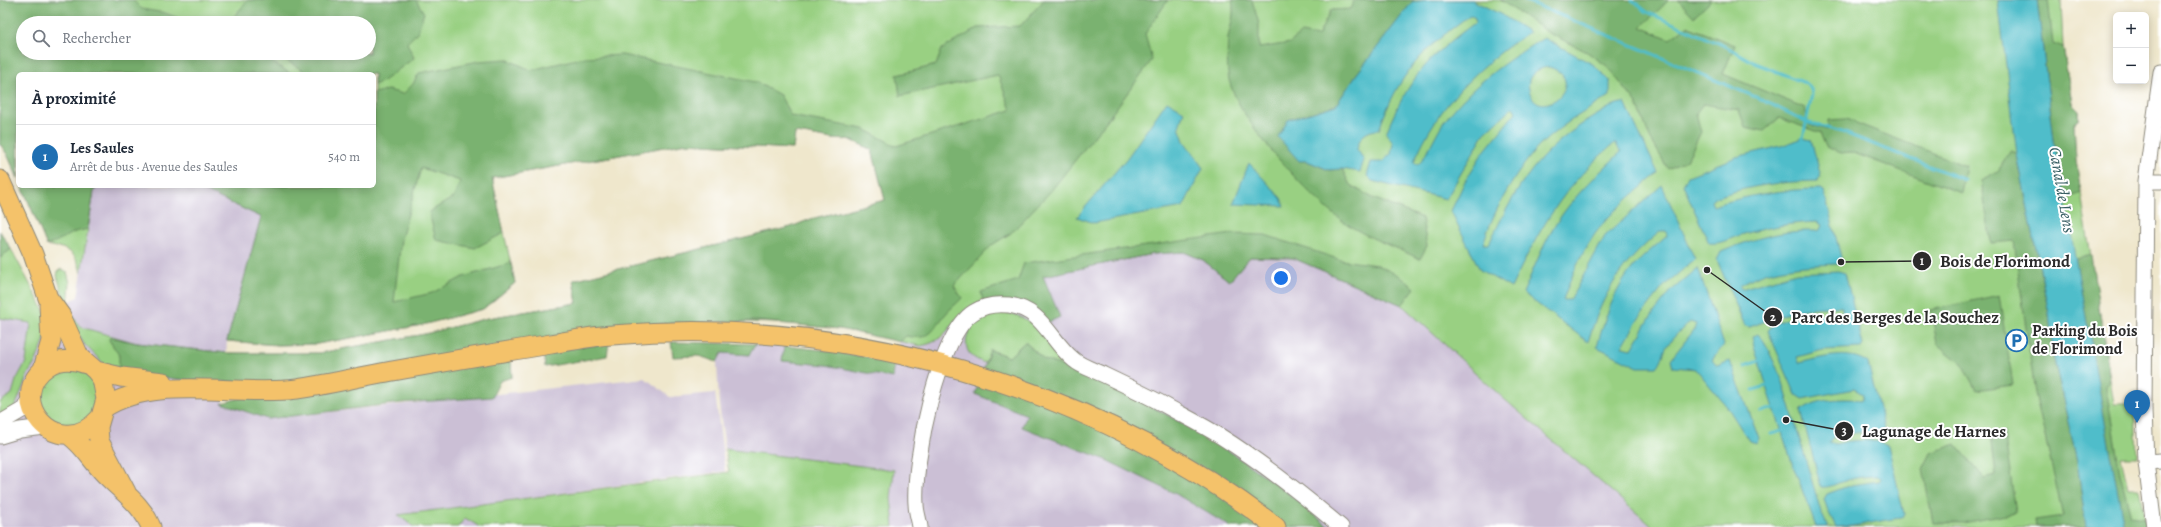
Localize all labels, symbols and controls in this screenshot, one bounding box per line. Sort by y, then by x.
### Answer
map controls [2113,12,2149,84]
button: + [2113,12,2149,48]
search box [16,16,376,60]
icon: search [30,27,52,49]
text: Rechercher [62,28,131,48]
button: − [2113,48,2149,84]
text: À proximité [32,87,116,110]
text: Les Saules [70,138,134,158]
water label: Canal de Lens [2043,145,2081,235]
text: 1 [43,148,47,165]
text: 540 m [328,148,360,165]
text: Arrêt de bus · Avenue des Saules [70,158,238,175]
callout: Bois de Florimond [1912,247,2078,276]
text: Bois de Florimond [1940,250,2071,273]
text: 1 [1920,253,1925,269]
your location [1271,268,1291,288]
callout: Parc des Berges de la Souchez [1763,303,2007,332]
text: Parc des Berges de la Souchez [1791,306,1999,329]
text: 2 [1770,309,1776,325]
place label: Parking du Bois de Florimond [2032,320,2137,360]
parking icon: Parking du Bois de Florimond [2004,327,2030,353]
pin: 1 [2124,390,2150,423]
callout: Lagunage de Harnes [1834,416,2014,445]
text: Lagunage de Harnes [1862,420,2006,443]
text: 3 [1841,423,1847,439]

